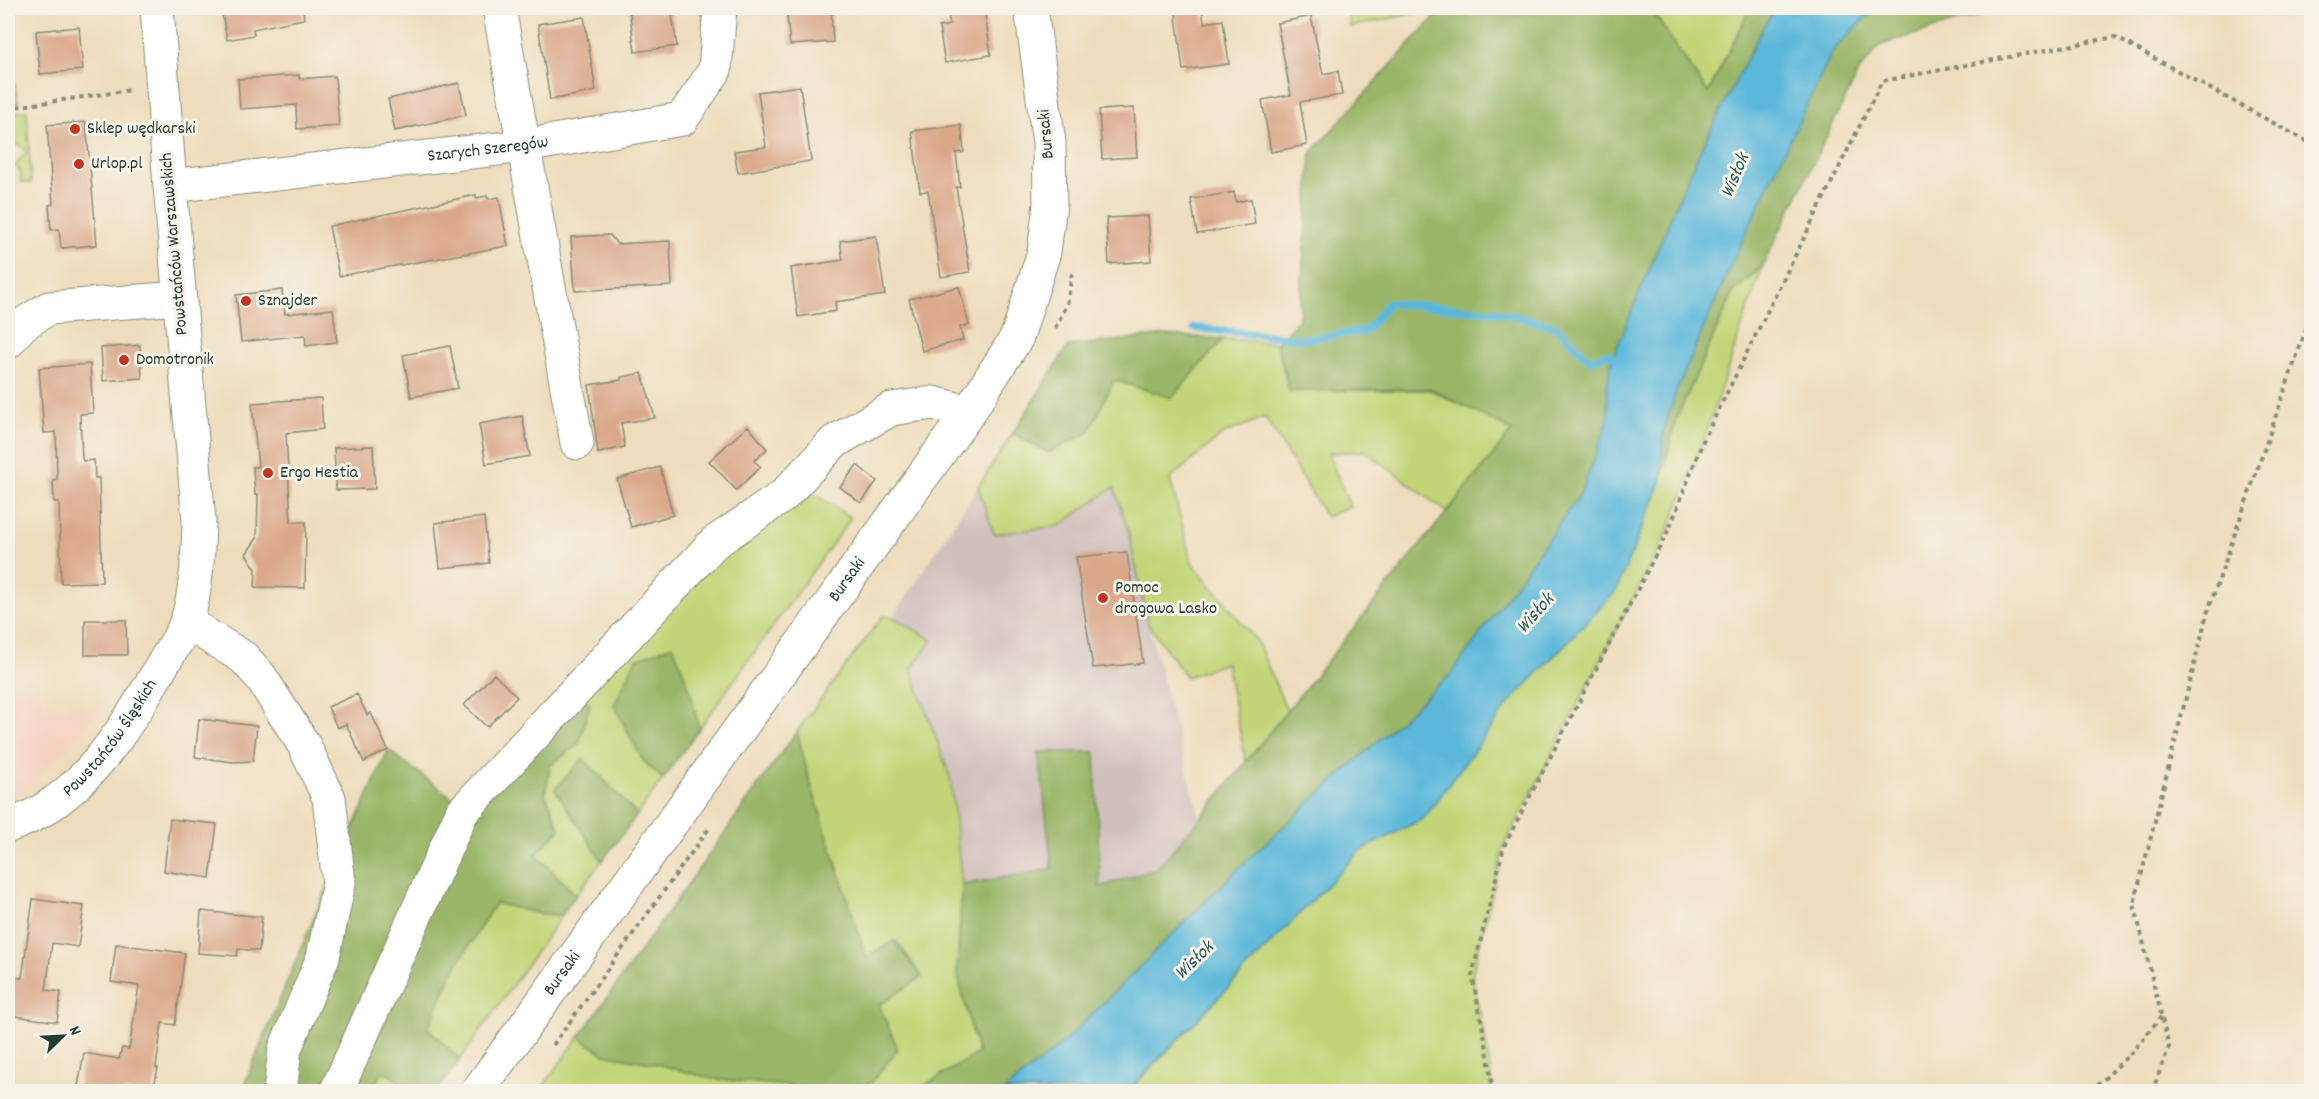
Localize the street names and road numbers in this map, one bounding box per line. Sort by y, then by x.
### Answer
street label: Bursaki [1032,108,1062,160]
street label: Szarych Szeregów [426,130,550,169]
street label: Powstańców Warszawskich [155,152,195,336]
street label: Bursaki [823,553,872,607]
street label: Powstańców Śląskich [57,675,164,803]
street label: Bursaki [538,946,587,1001]

